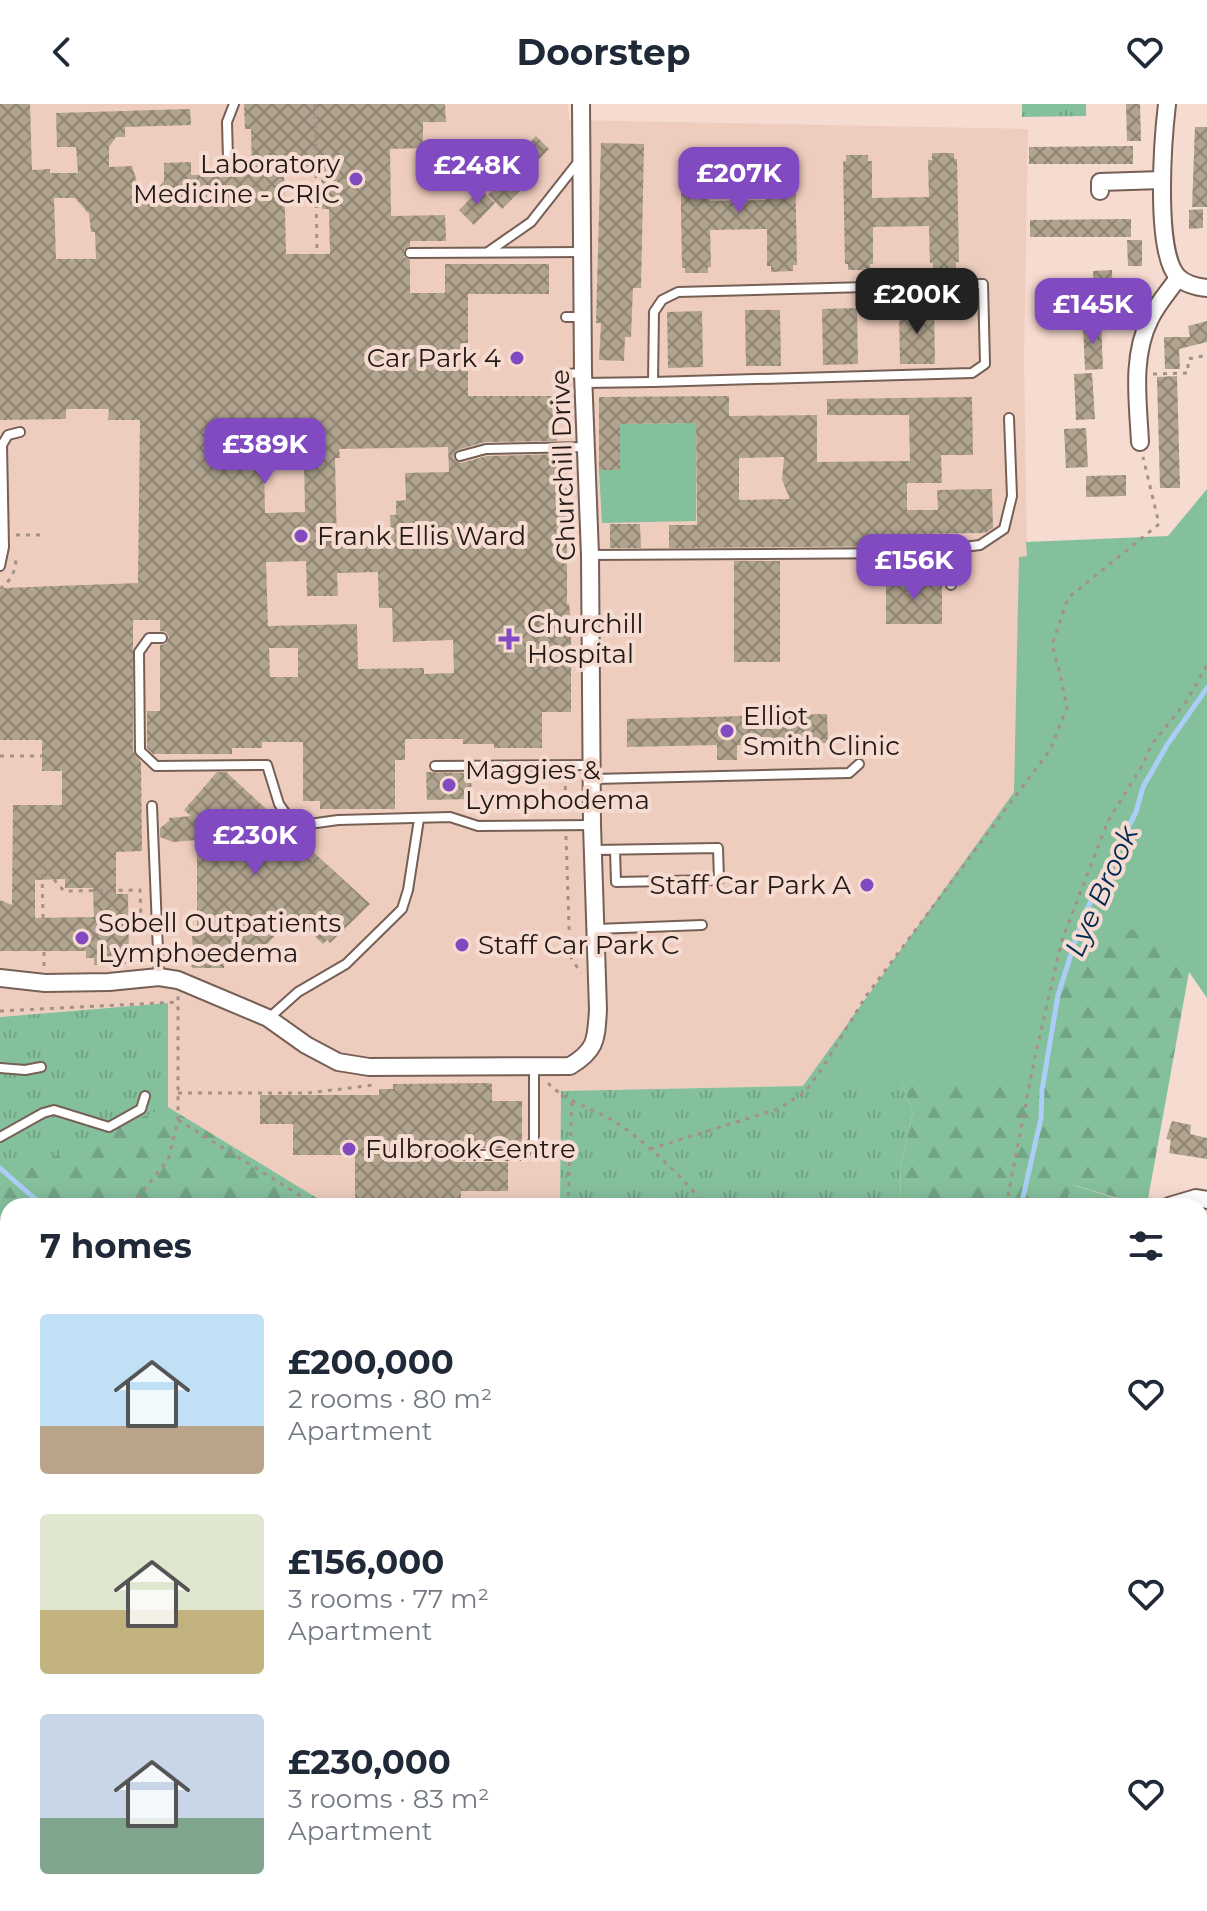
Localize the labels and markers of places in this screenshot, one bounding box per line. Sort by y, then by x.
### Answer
pin: £248K [421,139,533,207]
pin: £207K [683,147,795,215]
place label: Laboratory Medicine - CRIC [133,148,341,210]
marker: Laboratory Medicine - CRIC [347,170,365,188]
pin: £200K [861,268,973,336]
pin: £145K [1037,278,1149,346]
place label: Car Park 4 [367,342,501,374]
marker: Car Park 4 [508,349,526,367]
pin: £389K [209,418,321,486]
place label: Frank Ellis Ward [317,520,526,552]
marker: Frank Ellis Ward [292,527,310,545]
pin: £156K [858,534,970,602]
place label: Churchill Hospital [527,608,644,670]
marker: Churchill Hospital [498,628,520,650]
place label: Elliot Smith Clinic [743,700,900,762]
marker: Elliot Smith Clinic [718,722,736,740]
place label: Maggies & Lymphodema [465,754,650,816]
marker: Maggies & Lymphodema [440,776,458,794]
pin: £230K [199,809,311,877]
place label: Staff Car Park A [649,869,851,901]
marker: Staff Car Park A [858,876,876,894]
place label: Sobell Outpatients Lymphoedema [98,907,341,969]
marker: Sobell Outpatients Lymphoedema [73,929,91,947]
place label: Staff Car Park C [478,929,679,961]
marker: Staff Car Park C [453,936,471,954]
place label: Fulbrook Centre [365,1133,576,1165]
marker: Fulbrook Centre [340,1140,358,1158]

